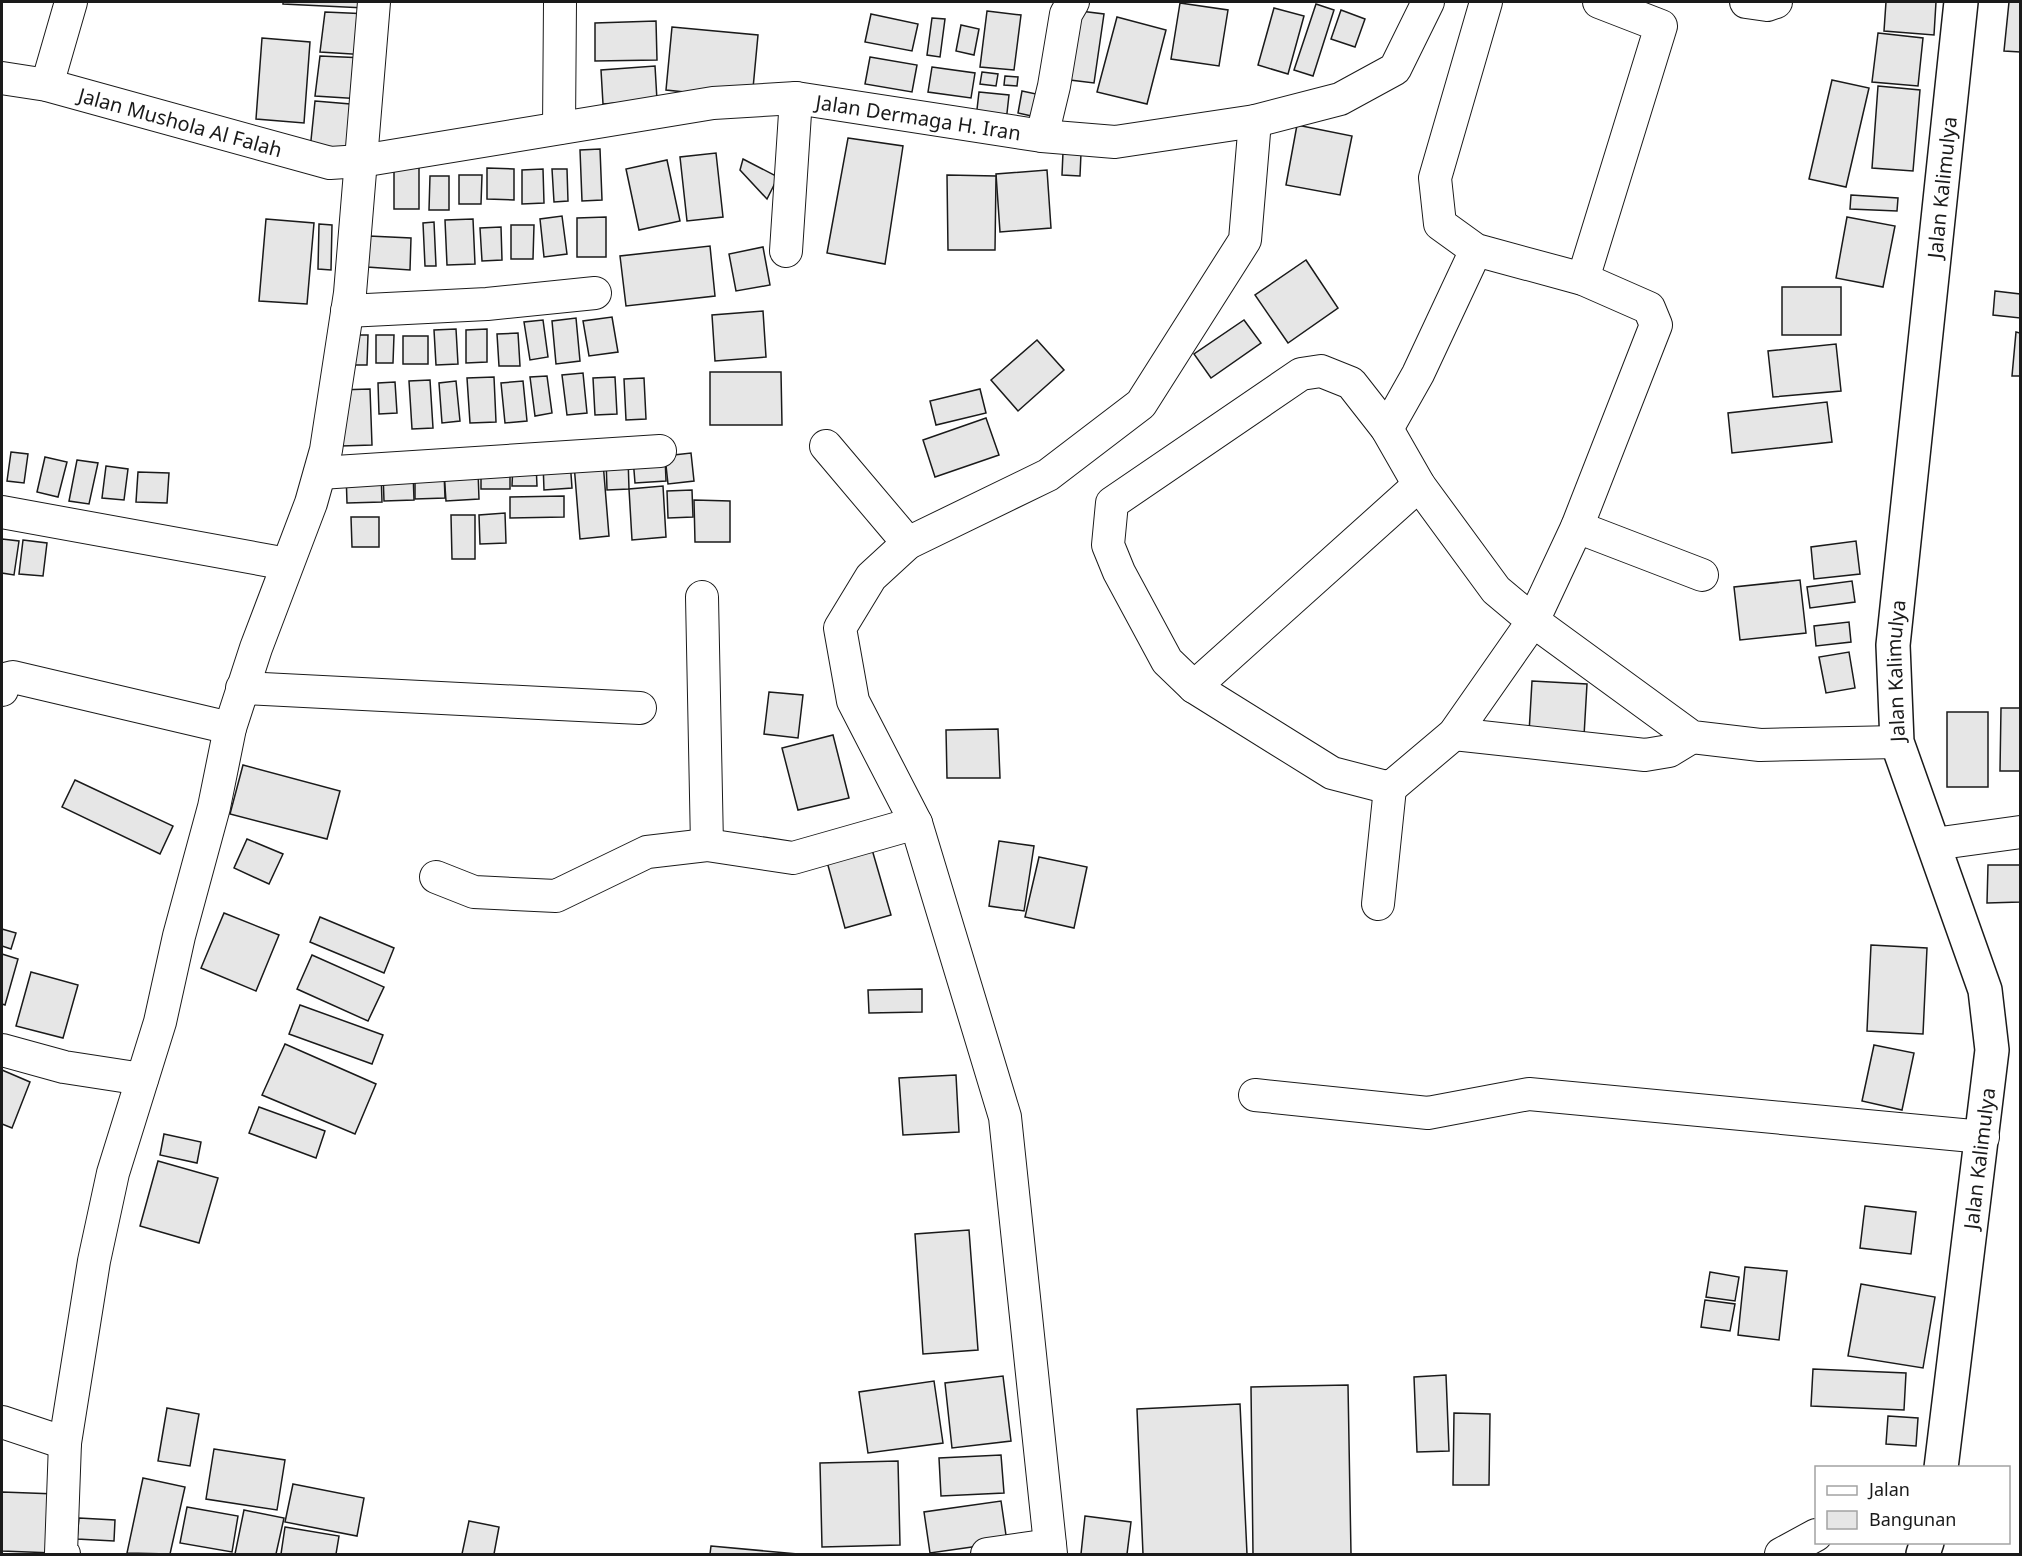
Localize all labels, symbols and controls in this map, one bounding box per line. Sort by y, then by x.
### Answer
street label: Jalan Mushola Al Falah [74,80,286,163]
street label: Jalan Dermaga H. Iran [812,87,1023,146]
street label: Jalan Kalimulya [1920,115,1962,261]
street label: Jalan Kalimulya [1879,598,1911,744]
street label: Jalan Kalimulya [1957,1086,2001,1233]
legend [1815,1466,2010,1544]
text: Jalan [1867,1477,1910,1501]
text: Bangunan [1869,1507,1956,1531]

